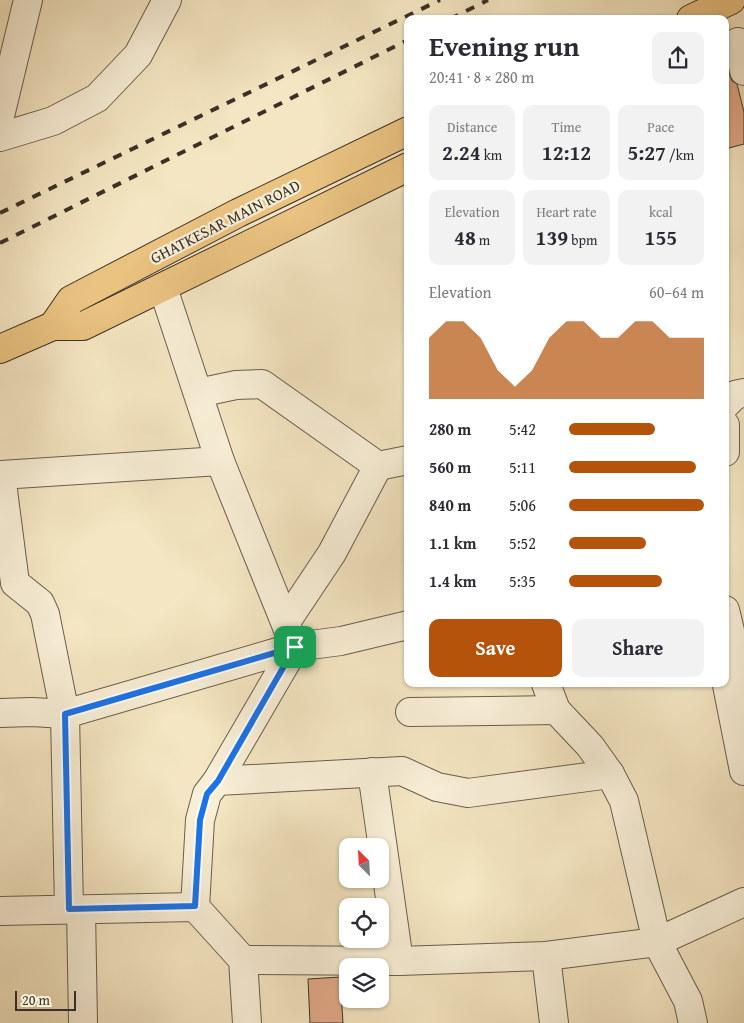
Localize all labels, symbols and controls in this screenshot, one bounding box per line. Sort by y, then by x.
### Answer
text: Evening run [429,25,580,66]
button: share [652,32,704,84]
text: 20:41 · 8 × 280 m [429,65,534,89]
text: Distance [447,117,497,137]
text: Time [552,117,581,137]
text: Pace [647,117,674,137]
text: 2.24 [442,137,481,168]
text: 12:12 [542,137,591,168]
text: 5:27 [627,137,666,168]
text: km [481,145,502,165]
text: /km [666,145,694,165]
street label: GHATKESAR MAIN ROAD [146,173,304,269]
text: Elevation [445,202,500,222]
text: Heart rate [536,202,597,222]
text: kcal [649,202,673,222]
text: 48 [454,222,476,253]
text: 139 [536,222,568,253]
text: 155 [645,222,677,253]
text: m [476,230,490,250]
text: bpm [568,230,597,250]
text: Elevation [429,280,492,304]
text: 60–64 m [649,280,704,304]
text: 280 m [429,417,471,441]
text: 5:42 [509,417,536,441]
text: 560 m [429,455,471,479]
text: 5:11 [509,455,536,479]
text: 840 m [429,493,471,517]
text: 5:06 [509,493,536,517]
text: 1.1 km [429,531,476,555]
text: 5:52 [509,531,536,555]
text: 1.4 km [429,569,476,593]
text: 5:35 [509,569,536,593]
button: Save [429,619,562,677]
button: Share [572,619,704,677]
pin [274,626,316,668]
icon: arrive [281,633,309,661]
north arrow [339,838,389,888]
map controls [339,838,389,1008]
button: locate [339,898,389,948]
button: layers [339,958,389,1008]
scale bar [15,988,76,1011]
text: 20 m [22,990,50,1010]

